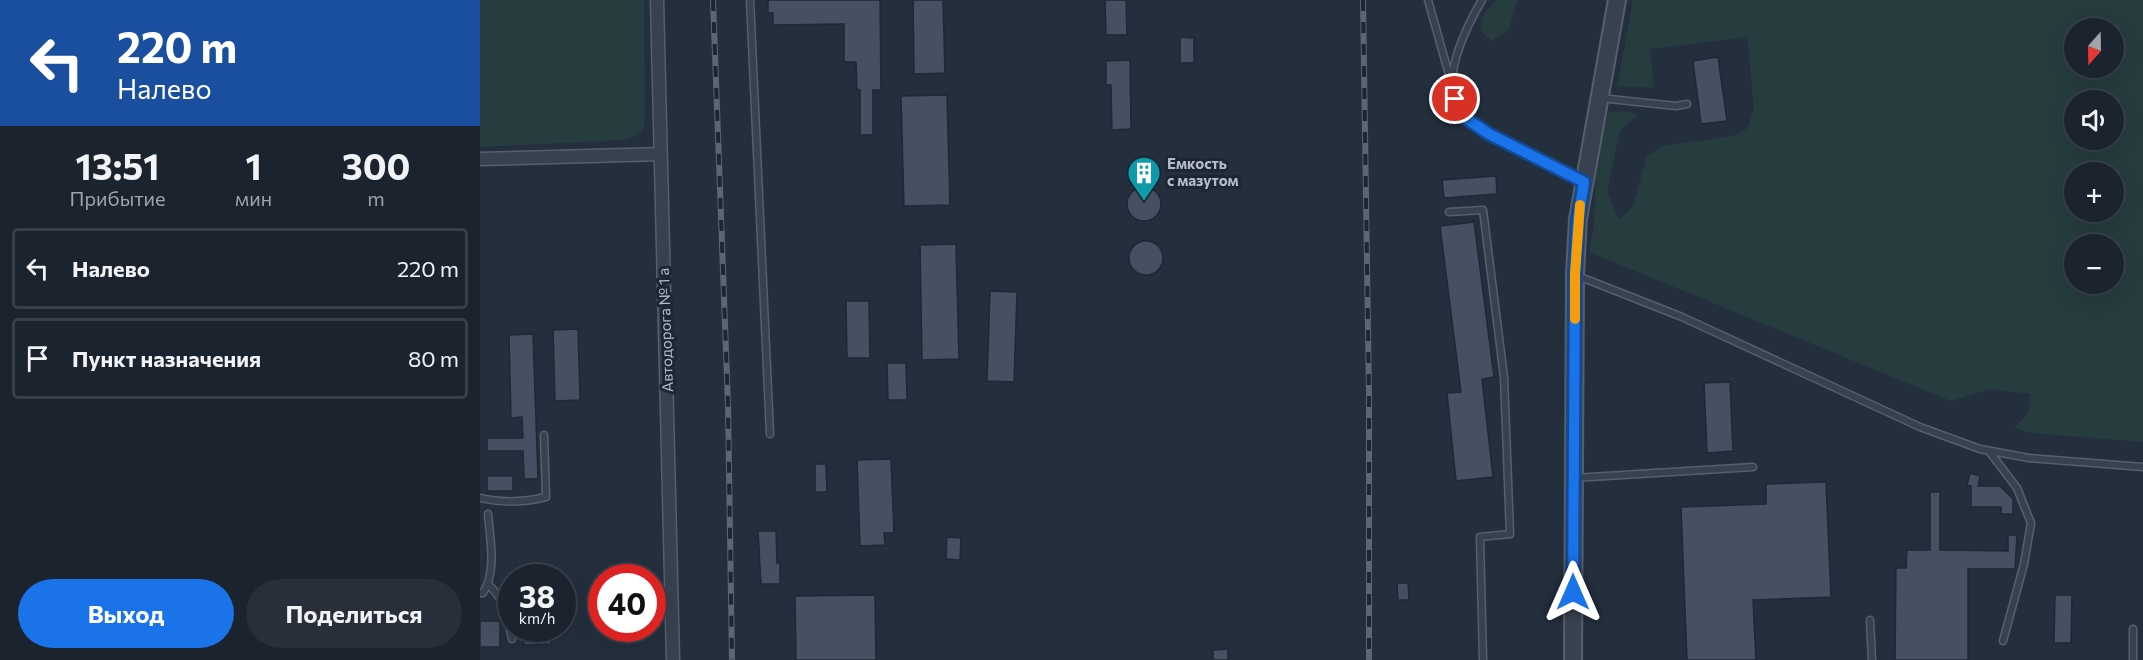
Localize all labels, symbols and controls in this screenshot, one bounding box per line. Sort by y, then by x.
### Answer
north arrow [2064,18,2124,78]
map controls [2064,18,2124,294]
text: 220 m [117,20,237,72]
icon: left [18,24,96,102]
text: Налево [117,72,212,105]
pin [1429,73,1480,124]
icon: arrive [1438,82,1471,115]
button: sound [2064,90,2124,150]
text: 13:51 [76,143,160,187]
text: 1 [245,143,262,187]
text: 300 [342,143,410,187]
place label: Емкость с мазутом [1167,154,1239,189]
building icon: Емкость с мазутом [1126,155,1162,202]
button: + [2064,162,2124,222]
text: Прибытие [69,186,166,210]
text: мин [235,186,272,210]
text: m [367,186,385,210]
button: − [2064,234,2124,294]
icon: left [21,252,54,285]
text: Налево [72,255,150,282]
text: 220 m [397,255,459,282]
street label: Автодорога № 1 а [654,268,676,392]
icon: arrive [21,342,54,375]
text: Пункт назначения [72,345,261,372]
text: 80 m [408,345,459,372]
position arrow [1541,560,1605,624]
speed limit sign: 40 [588,564,666,642]
text: 38 [519,577,555,614]
button: Выход [18,579,234,648]
button: Поделиться [246,579,462,648]
text: km/h [519,609,555,627]

